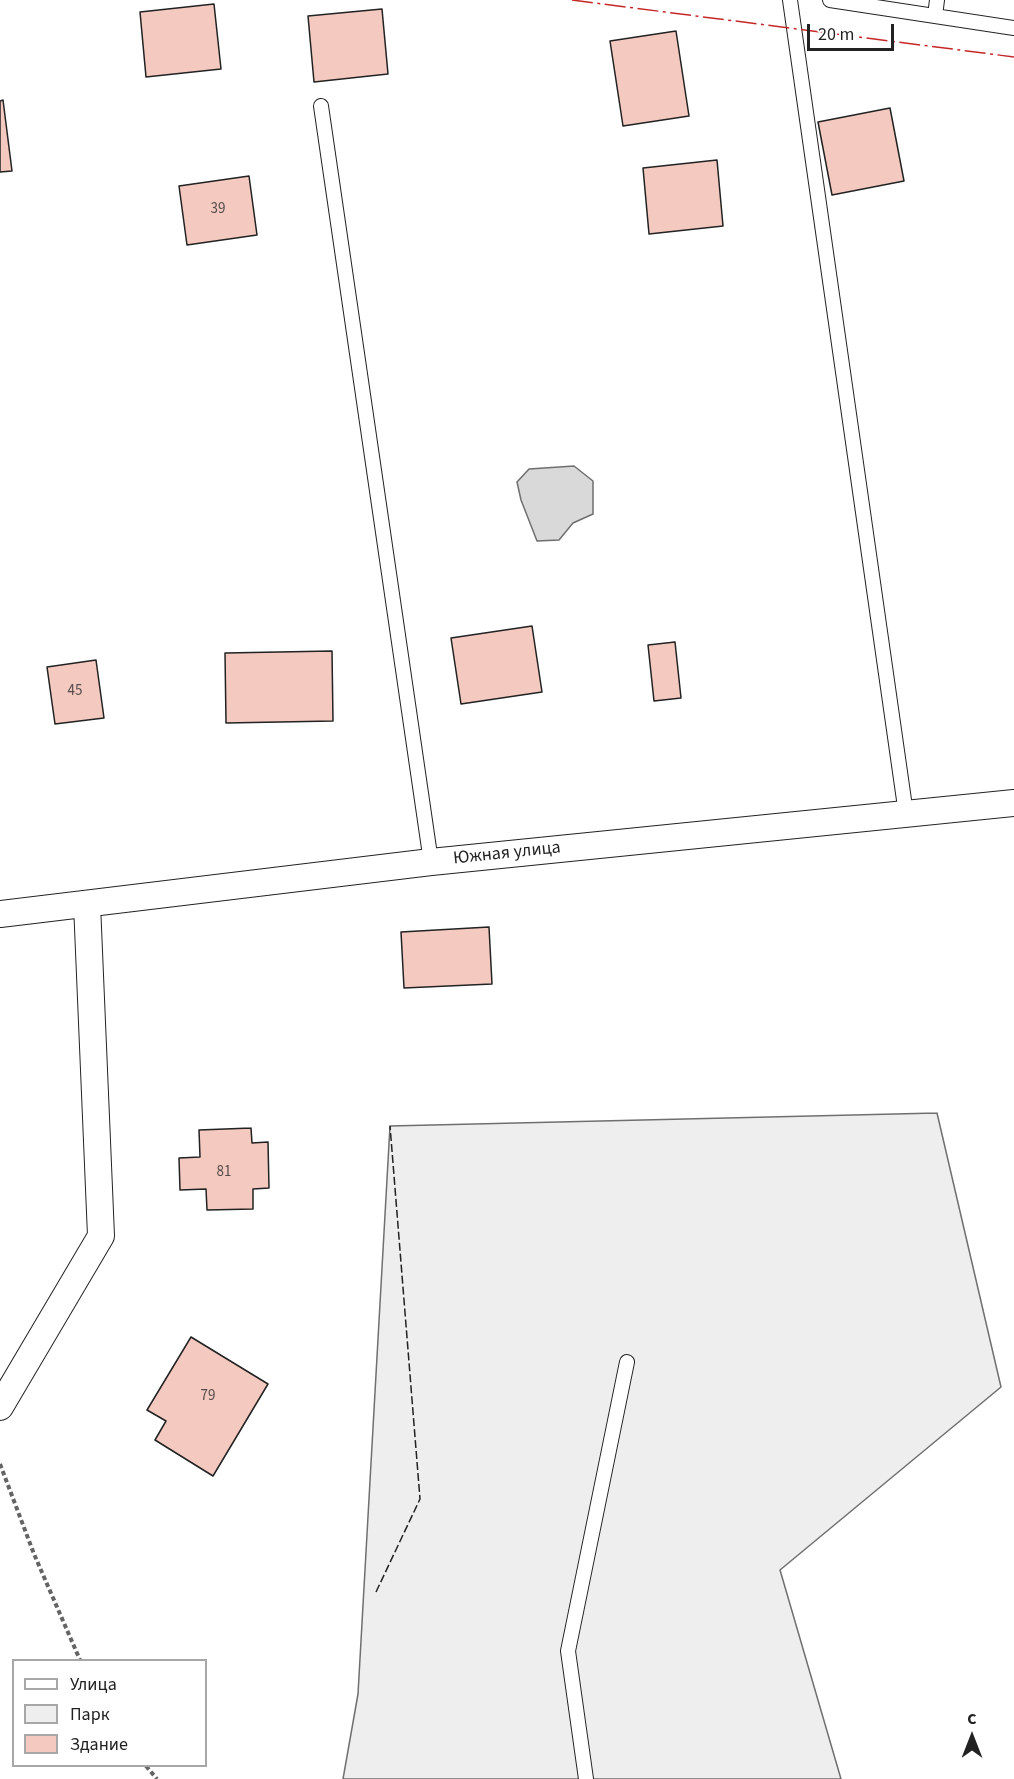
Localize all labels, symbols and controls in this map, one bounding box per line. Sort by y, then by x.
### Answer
scale bar [810,12,897,50]
text: 20 m [818,22,854,47]
house number: 39 [211,201,225,219]
house number: 45 [68,683,82,701]
street label: Южная улица [452,838,562,870]
house number: 81 [217,1164,231,1182]
house number: 79 [201,1388,215,1406]
legend [12,1659,207,1767]
text: Улица [70,1672,117,1697]
text: Парк [70,1702,110,1727]
north arrow [942,1707,1002,1767]
text: С [967,1708,977,1730]
text: Здание [70,1732,128,1757]

